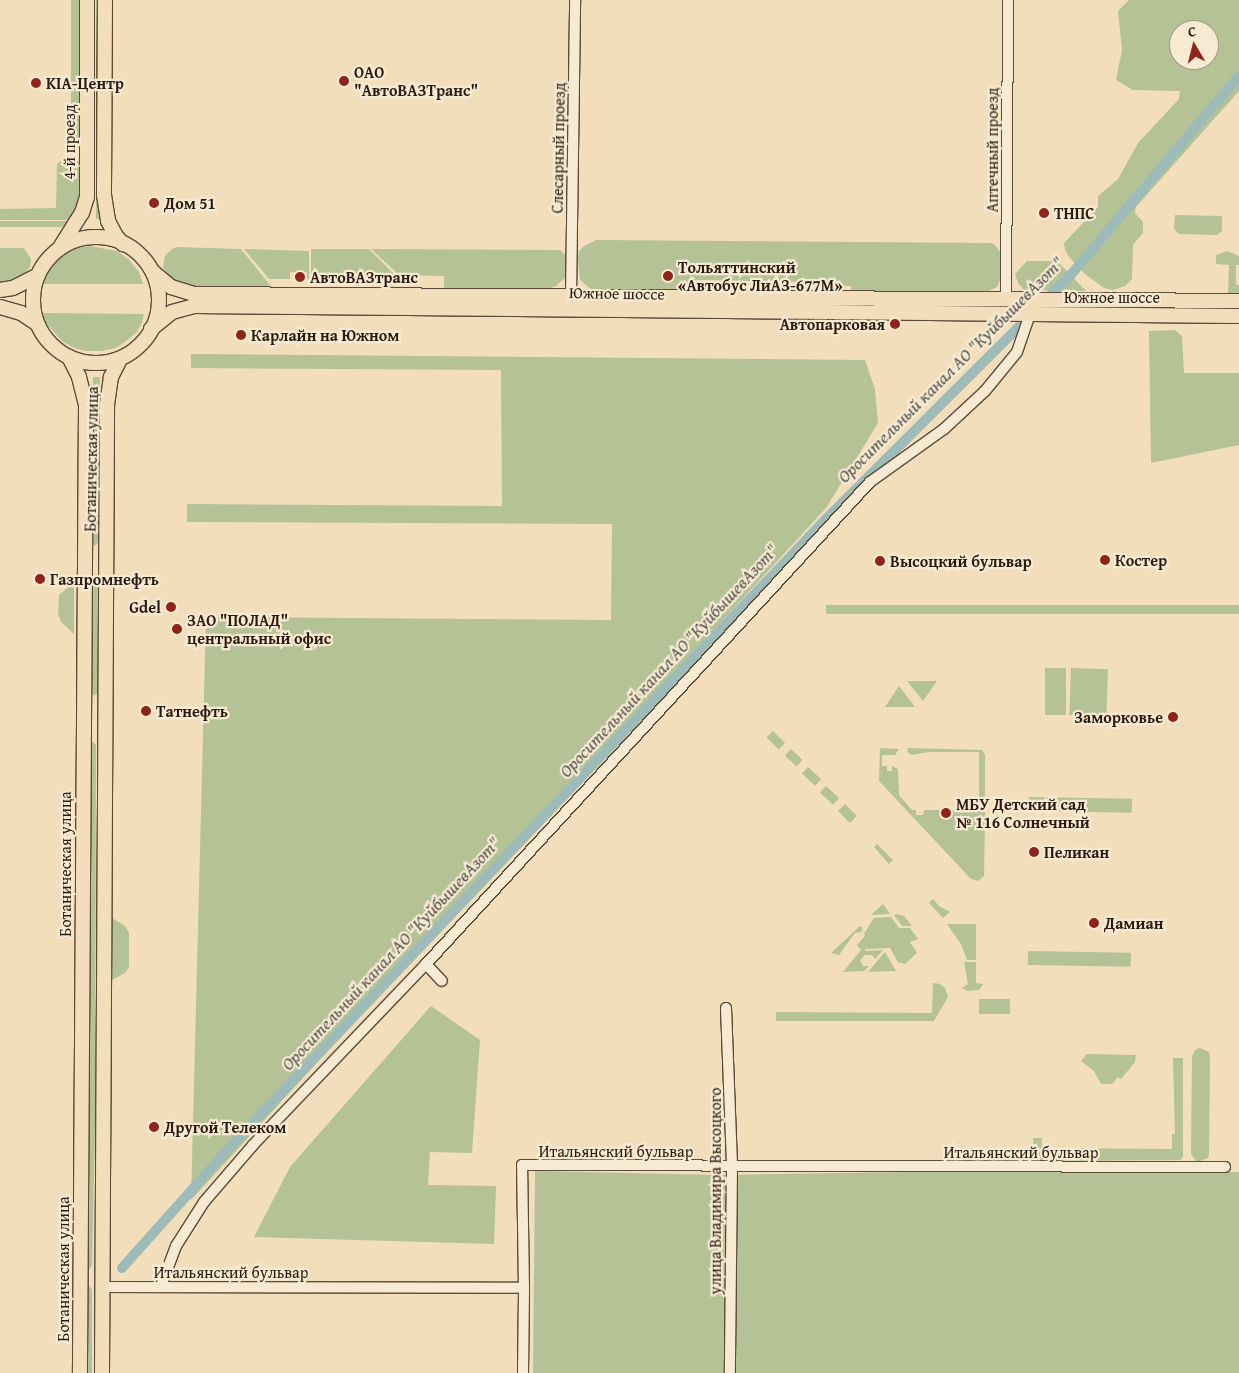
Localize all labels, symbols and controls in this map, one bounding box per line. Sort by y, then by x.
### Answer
north arrow [1169,20,1219,70]
text: С [1187,21,1197,42]
place label: ОАО "АвтоВАЗТранс" [354,62,478,100]
place label: KIA-Центр [46,73,124,93]
marker: ОАО "АвтоВАЗТранс" [338,75,350,87]
marker: KIA-Центр [30,77,42,89]
street label: Слесарный проезд [547,82,569,214]
street label: Аптечный проезд [982,87,1002,213]
street label: 4-й проезд [59,104,79,180]
place label: Дом 51 [164,193,216,213]
marker: Дом 51 [148,197,160,209]
place label: ТНПС [1054,203,1094,223]
marker: ТНПС [1038,207,1050,219]
water label: Оросительный канал АО "КуйбышевАзот" [833,252,1069,488]
place label: Тольяттинский «Автобус ЛиАЗ-677М» [678,257,843,295]
place label: АвтоВАЗтранс [310,267,418,287]
marker: Тольяттинский «Автобус ЛиАЗ-677М» [662,270,674,282]
marker: АвтоВАЗтранс [294,271,306,283]
street label: Южное шоссе [569,283,665,303]
street label: Южное шоссе [1064,287,1160,307]
place label: Автопарковая [780,314,885,334]
marker: Автопарковая [889,318,901,330]
place label: Карлайн на Южном [251,325,399,345]
marker: Карлайн на Южном [235,329,247,341]
street label: Ботаническая улица [80,386,102,532]
water label: Оросительный канал АО "КуйбышевАзот" [555,540,783,782]
place label: Костер [1115,550,1167,570]
place label: Высоцкий бульвар [890,551,1032,571]
marker: Костер [1099,554,1111,566]
marker: Высоцкий бульвар [874,555,886,567]
place label: Газпромнефть [50,569,159,589]
marker: Газпромнефть [34,573,46,585]
place label: Gdel [129,597,161,617]
marker: Gdel [165,601,177,613]
place label: ЗАО "ПОЛАД" центральный офис [187,610,331,648]
marker: ЗАО "ПОЛАД" центральный офис [171,623,183,635]
place label: Татнефть [156,701,228,721]
marker: Татнефть [140,705,152,717]
place label: Заморковье [1074,707,1163,727]
marker: Заморковье [1167,711,1179,723]
street label: Ботаническая улица [55,791,75,937]
place label: МБУ Детский сад № 116 Солнечный [956,794,1090,832]
marker: МБУ Детский сад № 116 Солнечный [940,807,952,819]
water label: Оросительный канал АО "КуйбышевАзот" [277,833,505,1075]
place label: Пеликан [1044,842,1109,862]
marker: Пеликан [1028,846,1040,858]
place label: Дамиан [1104,913,1163,933]
marker: Дамиан [1088,917,1100,929]
street label: улица Владимира Высоцкого [705,1087,725,1295]
place label: Другой Телеком [164,1117,286,1137]
marker: Другой Телеком [148,1121,160,1133]
street label: Итальянский бульвар [539,1141,693,1161]
street label: Итальянский бульвар [944,1142,1098,1162]
street label: Ботаническая улица [53,1196,73,1342]
street label: Итальянский бульвар [154,1262,308,1282]

